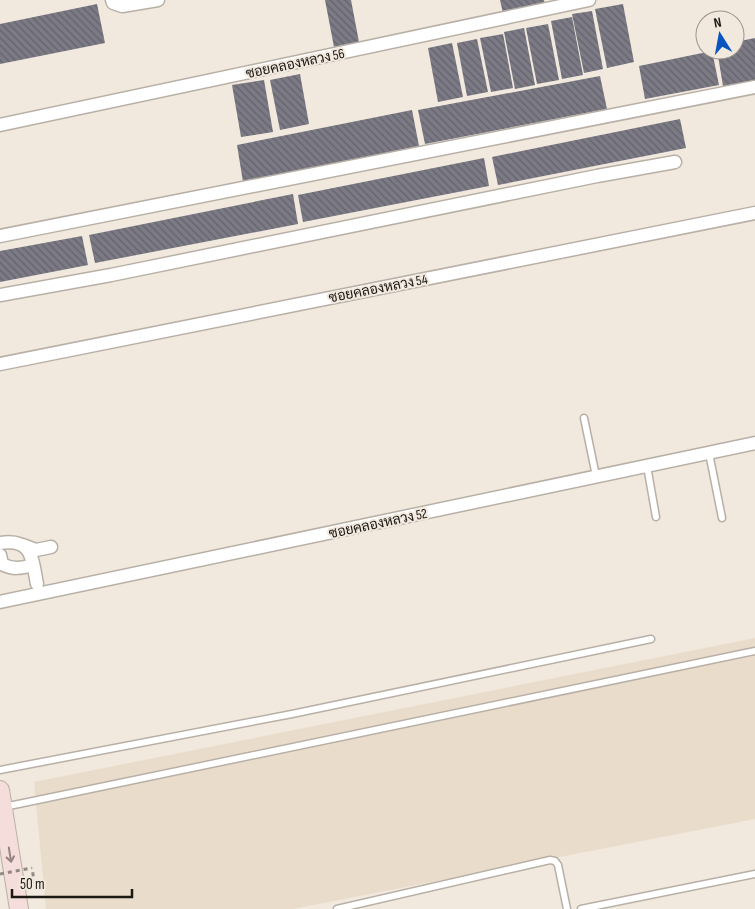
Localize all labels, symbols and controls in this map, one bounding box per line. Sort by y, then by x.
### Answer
north arrow [695,10,745,60]
text: N [712,14,723,32]
street label: ซอยคลองหลวง 56 [244,45,346,82]
street label: ซอยคลองหลวง 54 [327,271,429,306]
street label: ซอยคลองหลวง 52 [327,505,429,542]
one-way arrow [6,847,16,863]
scale bar [12,866,132,898]
text: 50 m [20,875,45,894]

